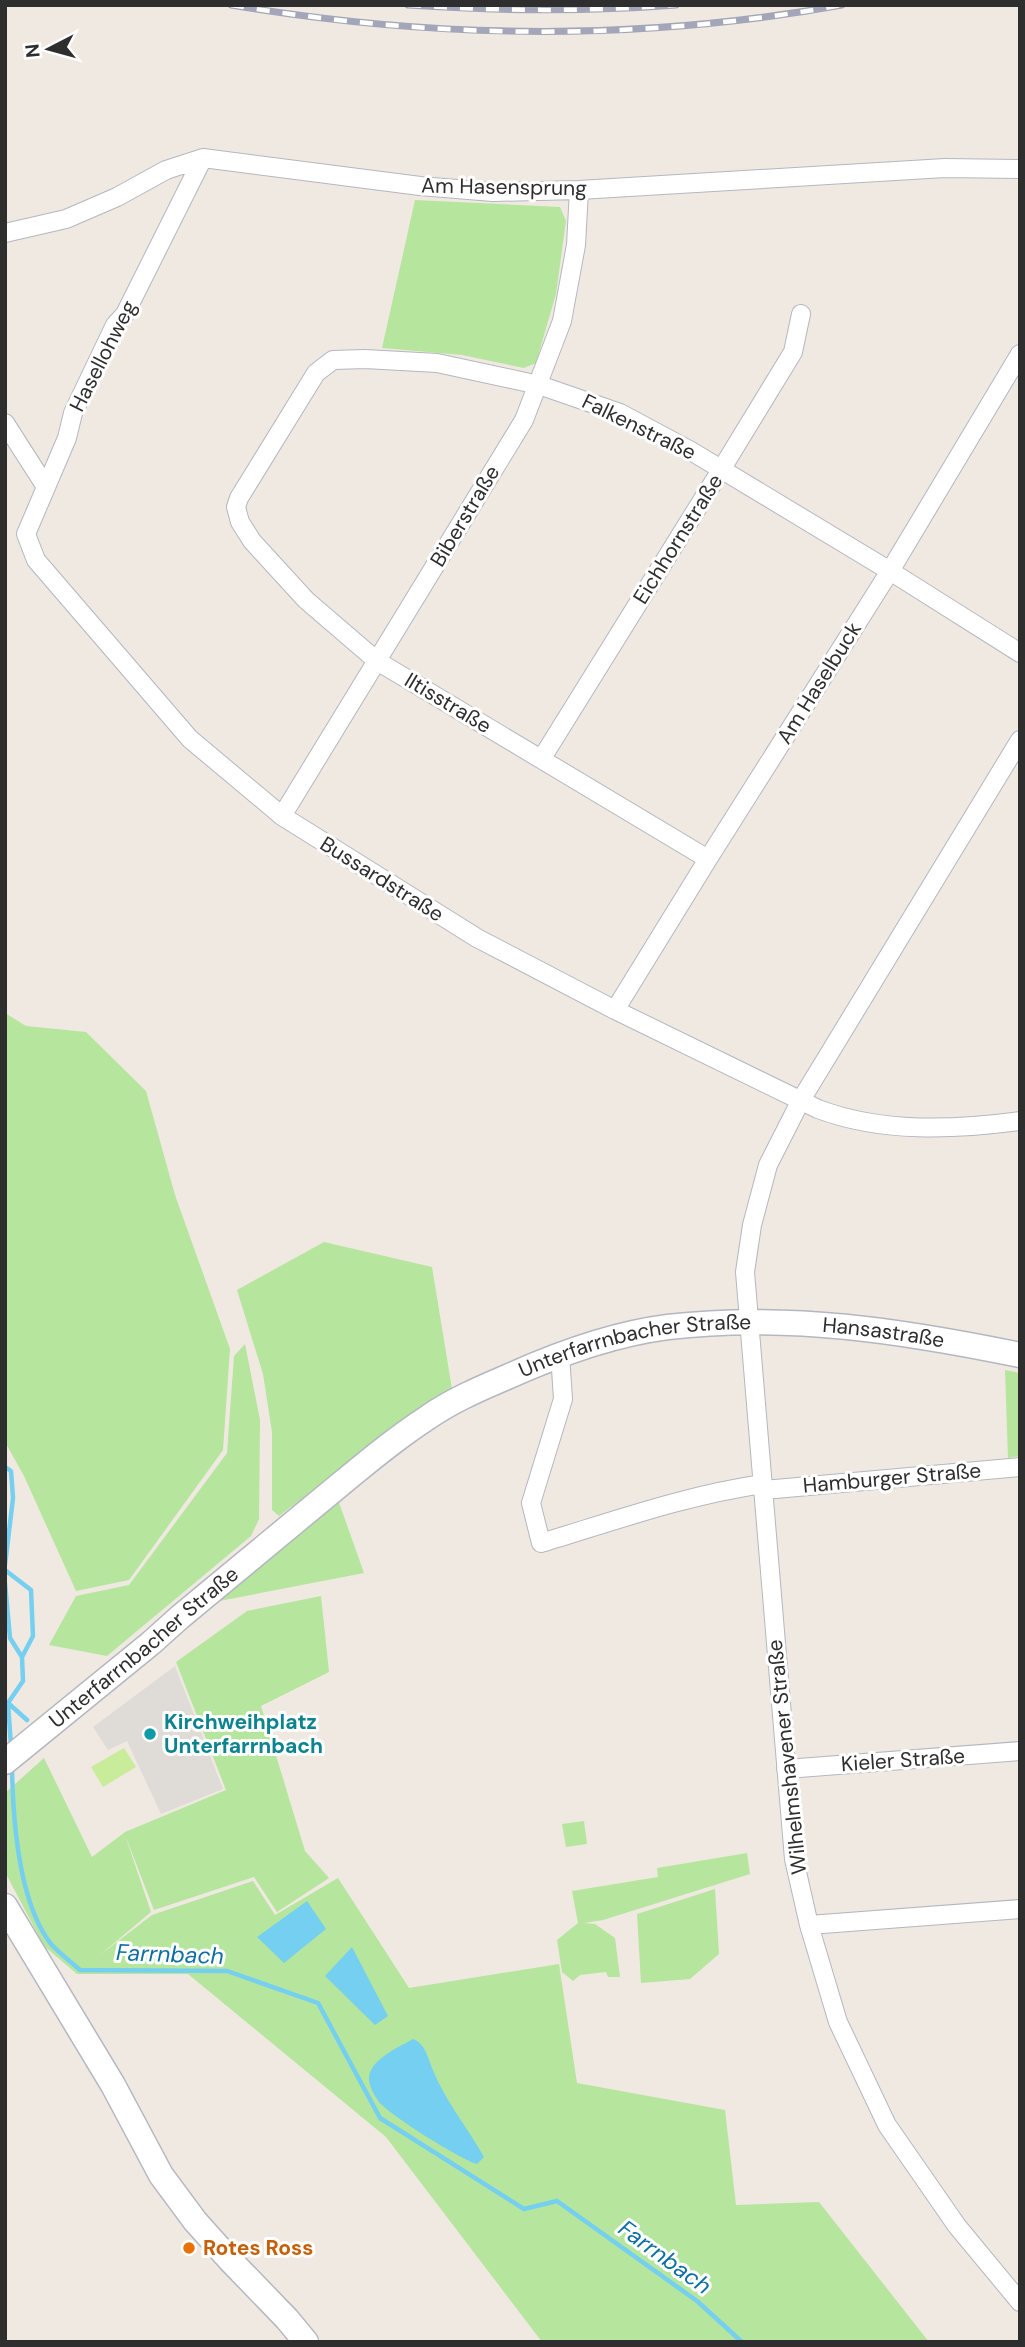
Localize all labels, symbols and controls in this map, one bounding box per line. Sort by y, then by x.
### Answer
north arrow [14,14,84,84]
text: N [19,43,46,59]
street label: Am Hasensprung [421,172,587,202]
street label: Hasellohweg [63,295,143,416]
street label: Falkenstraße [577,387,701,467]
street label: Biberstraße [424,460,506,572]
street label: Eichhornstraße [627,469,729,609]
street label: Am Haselbuck [770,616,868,749]
street label: Iltisstraße [399,666,497,740]
street label: Bussardstraße [315,830,449,928]
street label: Unterfarrnbacher Straße [514,1308,751,1384]
street label: Hansastraße [821,1311,947,1354]
street label: Hamburger Straße [802,1456,982,1500]
street label: Unterfarrnbacher Straße [43,1560,244,1734]
street label: Wilhelmshavener Straße [761,1638,813,1876]
place label: Kirchweihplatz Unterfarrnbach [164,1708,323,1760]
marker: Kirchweihplatz Unterfarrnbach [142,1726,158,1742]
street label: Kieler Straße [840,1742,966,1778]
water label: Farrnbach [116,1937,224,1971]
water label: Farrnbach [613,2213,717,2301]
place label: Rotes Ross [203,2234,313,2262]
marker: Rotes Ross [181,2240,197,2256]

